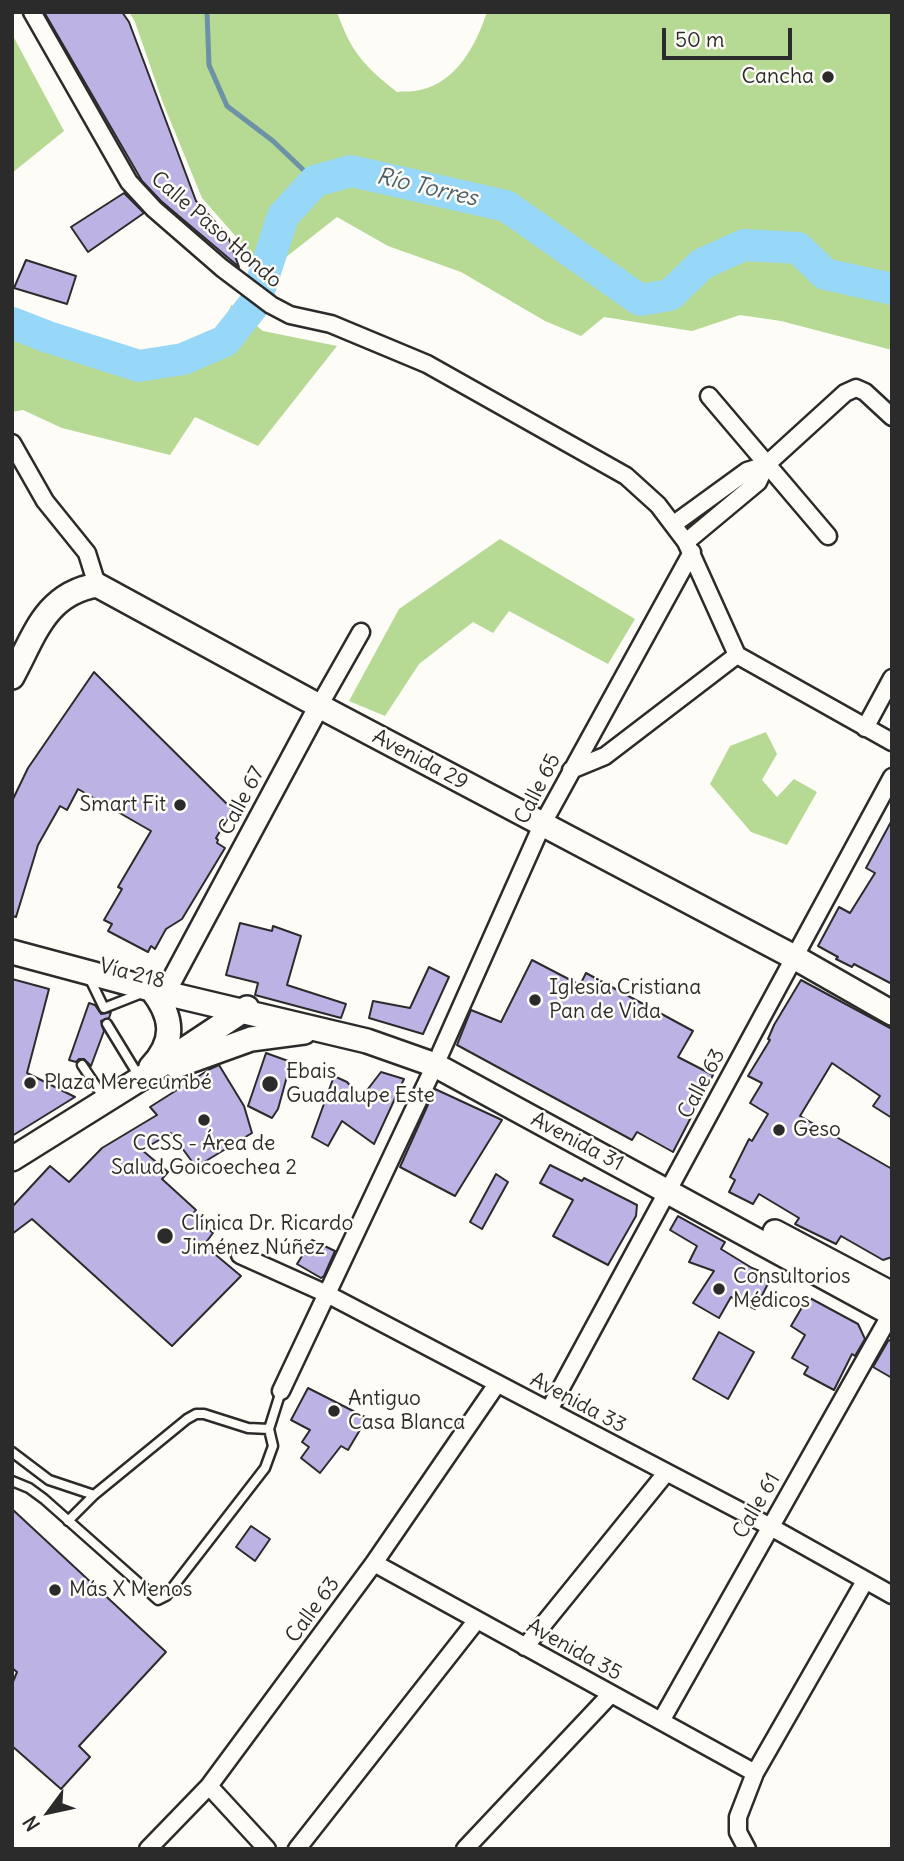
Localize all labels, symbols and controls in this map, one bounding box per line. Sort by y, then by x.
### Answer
scale bar [666,14,796,58]
text: 50 m [675,26,724,53]
place label: Cancha [741,64,814,90]
marker: Cancha [820,69,836,85]
water label: Río Torres [374,163,480,213]
street label: Calle Paso Hondo [145,166,287,294]
street label: Avenida 29 [368,724,472,796]
street label: Calle 65 [510,750,566,828]
street label: Calle 67 [214,763,270,839]
place label: Smart Fit [80,792,166,818]
marker: Smart Fit [172,797,188,813]
street label: Vía 218 [97,954,167,994]
place label: Iglesia Cristiana Pan de Vida [549,975,701,1025]
marker: Iglesia Cristiana Pan de Vida [527,992,543,1008]
street label: Calle 63 [673,1045,731,1123]
place label: Ebais Guadalupe Este [286,1059,435,1109]
place label: Plaza Merecumbé [44,1070,212,1096]
marker: Ebais Guadalupe Este [260,1074,280,1094]
marker: Plaza Merecumbé [22,1075,38,1091]
street label: Avenida 31 [526,1107,628,1177]
marker: CCSS - Área de Salud Goicoechea 2 [196,1112,212,1128]
place label: Geso [793,1117,841,1143]
marker: Geso [771,1122,787,1138]
place label: CCSS - Área de Salud Goicoechea 2 [111,1131,297,1181]
place label: Clínica Dr. Ricardo Jiménez Núñez [181,1211,353,1261]
marker: Clínica Dr. Ricardo Jiménez Núñez [155,1226,175,1246]
place label: Consultorios Médicos [733,1264,851,1314]
marker: Consultorios Médicos [711,1281,727,1297]
street label: Avenida 33 [526,1367,630,1439]
place label: Antiguo Casa Blanca [348,1386,465,1436]
marker: Antiguo Casa Blanca [326,1403,342,1419]
street label: Calle 61 [728,1469,786,1543]
street label: Calle 63 [281,1572,345,1648]
place label: Más X Menos [69,1577,192,1603]
marker: Más X Menos [47,1582,63,1598]
street label: Avenida 35 [522,1614,626,1686]
north arrow [14,1777,84,1847]
text: N [18,1811,45,1835]

